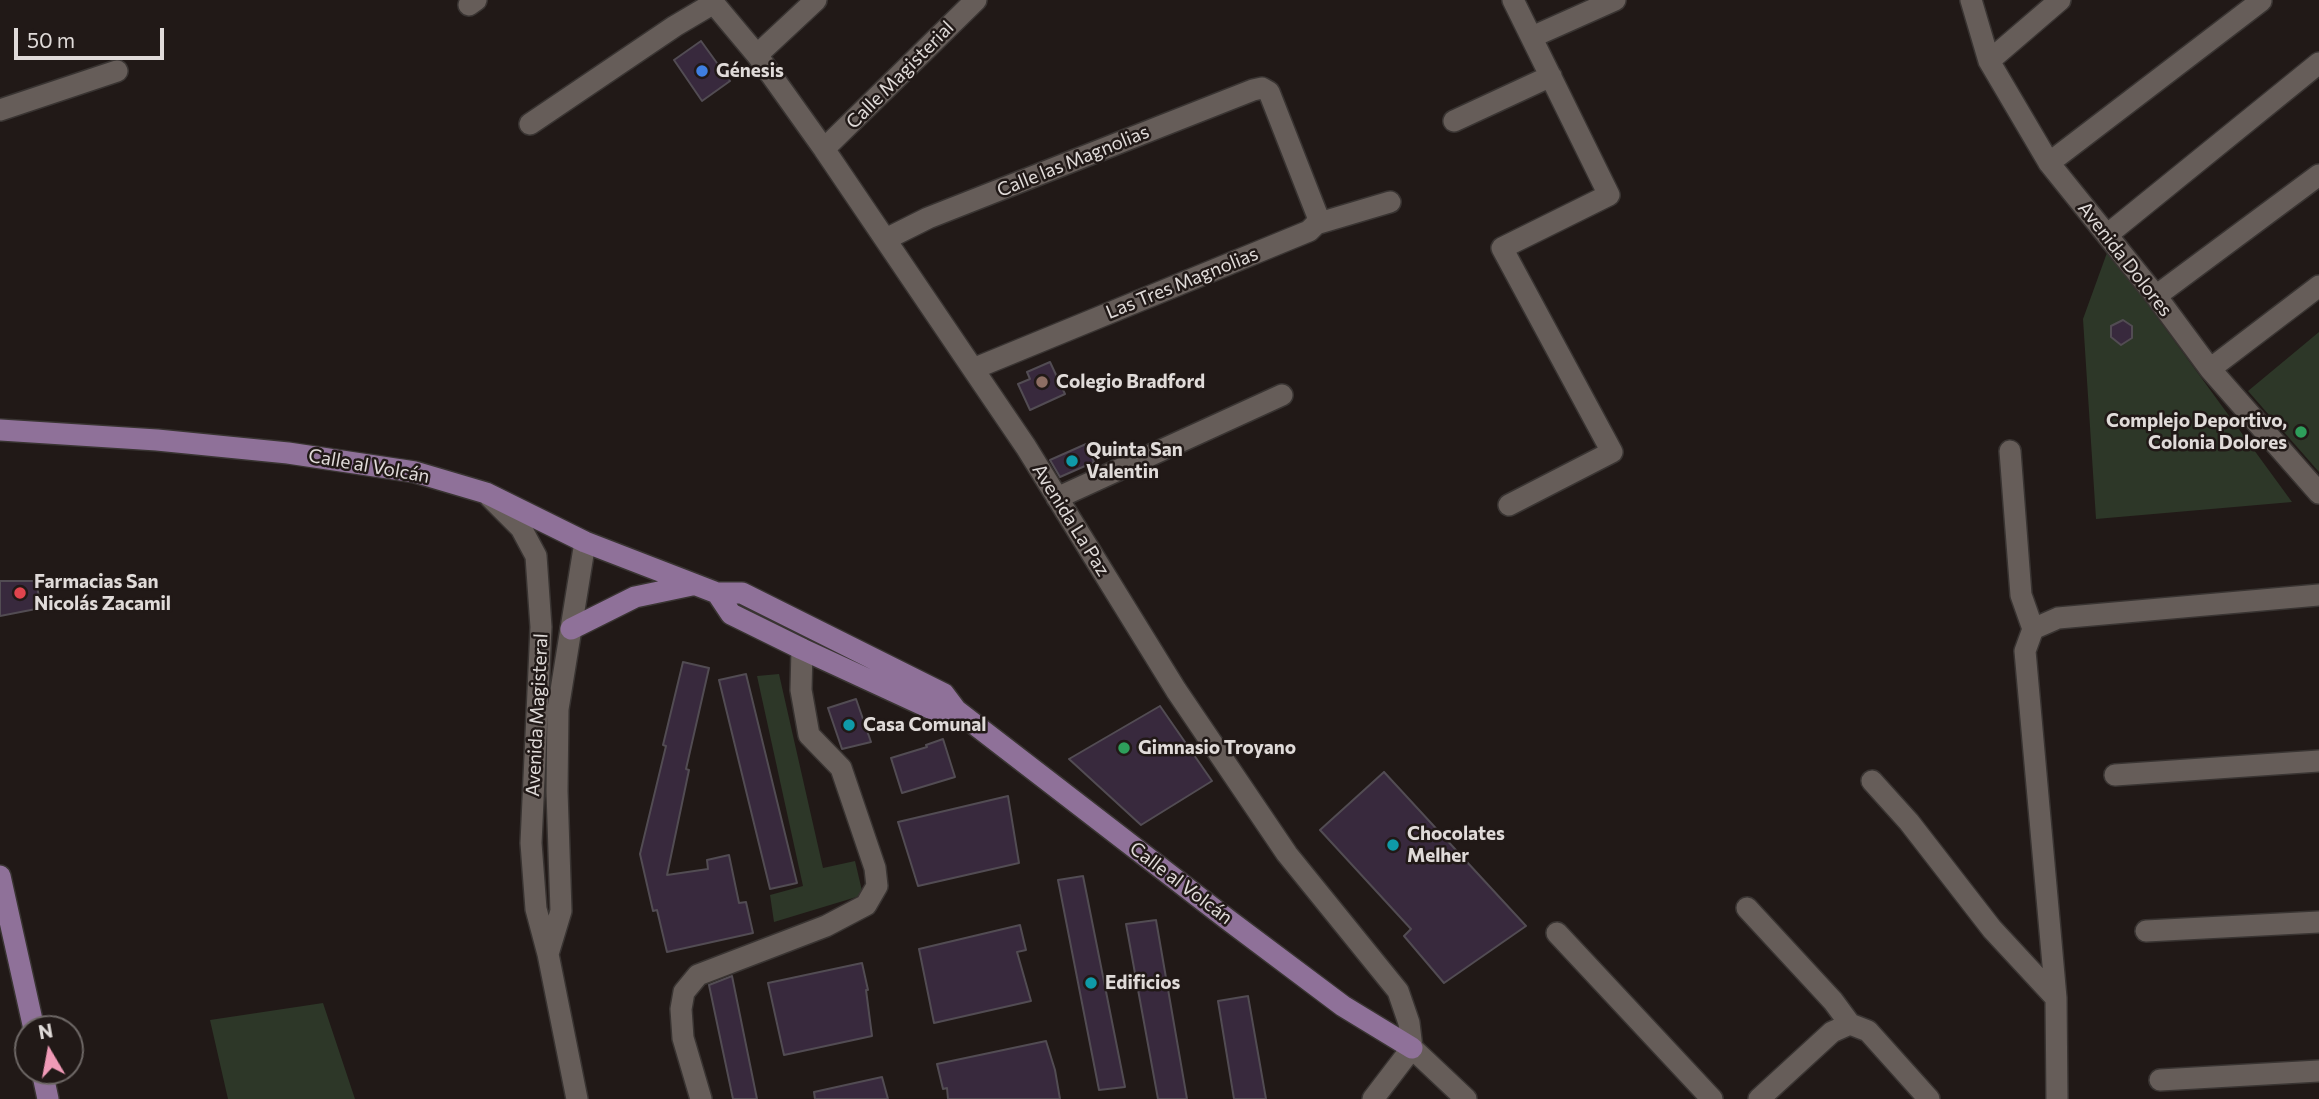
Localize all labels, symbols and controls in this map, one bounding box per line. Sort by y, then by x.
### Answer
scale bar [18,14,168,58]
street label: Calle Magisterial [841,16,959,134]
text: 50 m [27,27,75,52]
place label: Génesis [716,60,784,82]
marker: Génesis [694,63,710,79]
street label: Calle las Magnolias [994,120,1152,202]
street label: Avenida Dolores [2073,197,2177,321]
street label: Las Tres Magnolias [1103,242,1261,324]
place label: Colegio Bradford [1056,371,1205,393]
marker: Colegio Bradford [1034,374,1050,390]
place label: Complejo Deportivo, Colonia Dolores [2106,410,2287,454]
marker: Complejo Deportivo, Colonia Dolores [2293,424,2309,440]
place label: Quinta San Valentin [1086,439,1183,483]
street label: Calle al Volcán [307,444,431,488]
marker: Quinta San Valentin [1064,453,1080,469]
street label: Avenida La Paz [1027,460,1115,580]
place label: Farmacias San Nicolás Zacamil [34,571,171,615]
marker: Farmacias San Nicolás Zacamil [12,585,28,601]
street label: Avenida Magisteral [521,633,553,797]
place label: Casa Comunal [863,714,986,736]
marker: Casa Comunal [841,717,857,733]
place label: Gimnasio Troyano [1138,737,1296,759]
marker: Gimnasio Troyano [1116,740,1132,756]
place label: Chocolates Melher [1407,823,1505,867]
street label: Calle al Volcán [1125,837,1237,929]
marker: Chocolates Melher [1385,837,1401,853]
place label: Edificios [1105,972,1180,994]
marker: Edificios [1083,975,1099,991]
north arrow [14,1015,84,1085]
text: N [37,1018,55,1043]

